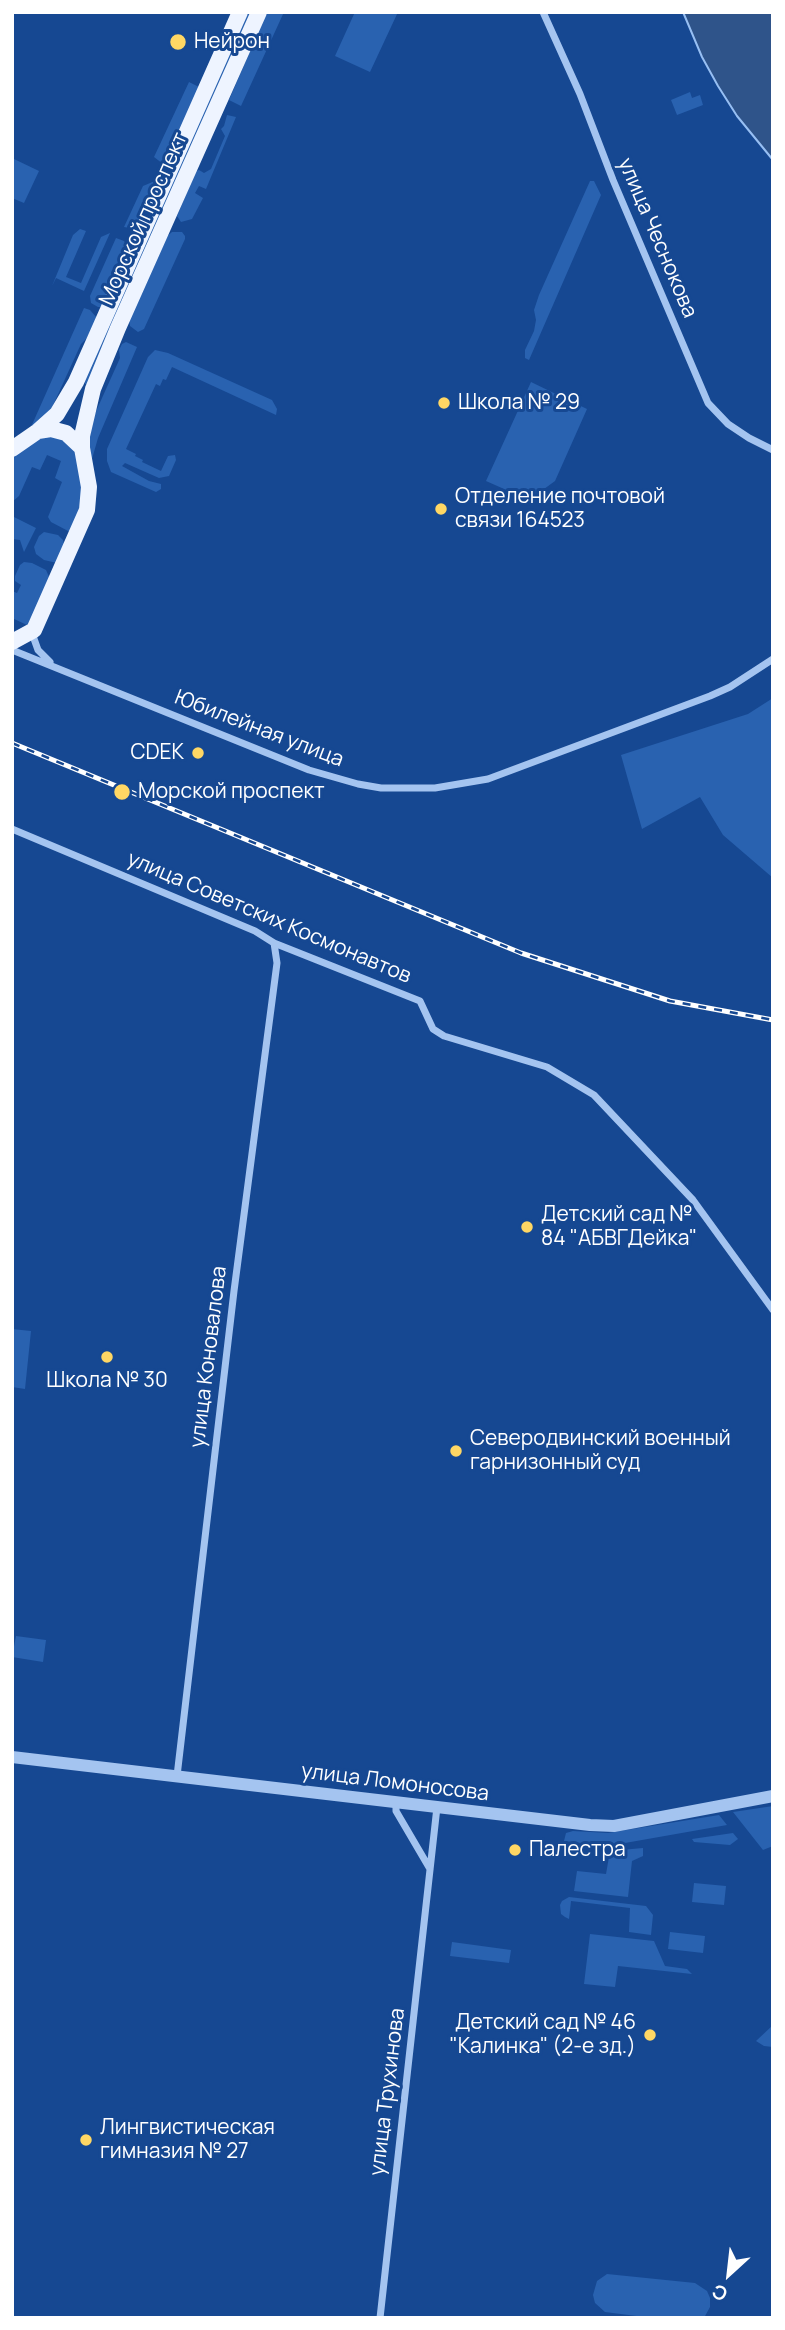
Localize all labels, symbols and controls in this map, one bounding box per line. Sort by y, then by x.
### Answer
place label: Нейрон [194,29,270,55]
marker: Нейрон [168,32,188,52]
street label: Морской проспект [95,129,193,309]
street label: улица Чеснокова [612,154,702,322]
place label: Школа № 29 [458,390,580,416]
marker: Школа № 29 [436,395,452,411]
place label: Отделение почтовой связи 164523 [455,484,665,534]
marker: Отделение почтовой связи 164523 [433,501,449,517]
street label: Юбилейная улица [171,685,347,773]
place label: CDEK [130,740,184,766]
marker: CDEK [190,745,206,761]
place label: Морской проспект [138,779,325,805]
marker: Морской проспект [112,782,132,802]
street label: улица Советских Космонавтов [123,847,415,989]
place label: Детский сад № 84 "АБВГДейка" [541,1202,697,1252]
marker: Детский сад № 84 "АБВГДейка" [519,1219,535,1235]
street label: улица Коновалова [185,1265,233,1449]
marker: Школа № 30 [99,1349,115,1365]
place label: Школа № 30 [46,1368,168,1394]
place label: Северодвинский военный гарнизонный суд [470,1426,731,1476]
marker: Северодвинский военный гарнизонный суд [448,1443,464,1459]
street label: улица Ломоносова [300,1759,490,1807]
place label: Палестра [529,1837,626,1863]
marker: Палестра [507,1842,523,1858]
street label: улица Трухинова [365,2007,411,2177]
place label: Детский сад № 46 "Калинка" (2-е зд.) [449,2010,636,2060]
marker: Детский сад № 46 "Калинка" (2-е зд.) [642,2027,658,2043]
place label: Лингвистическая гимназия № 27 [100,2115,275,2165]
marker: Лингвистическая гимназия № 27 [78,2132,94,2148]
north arrow [694,2239,764,2309]
text: С [707,2278,732,2307]

